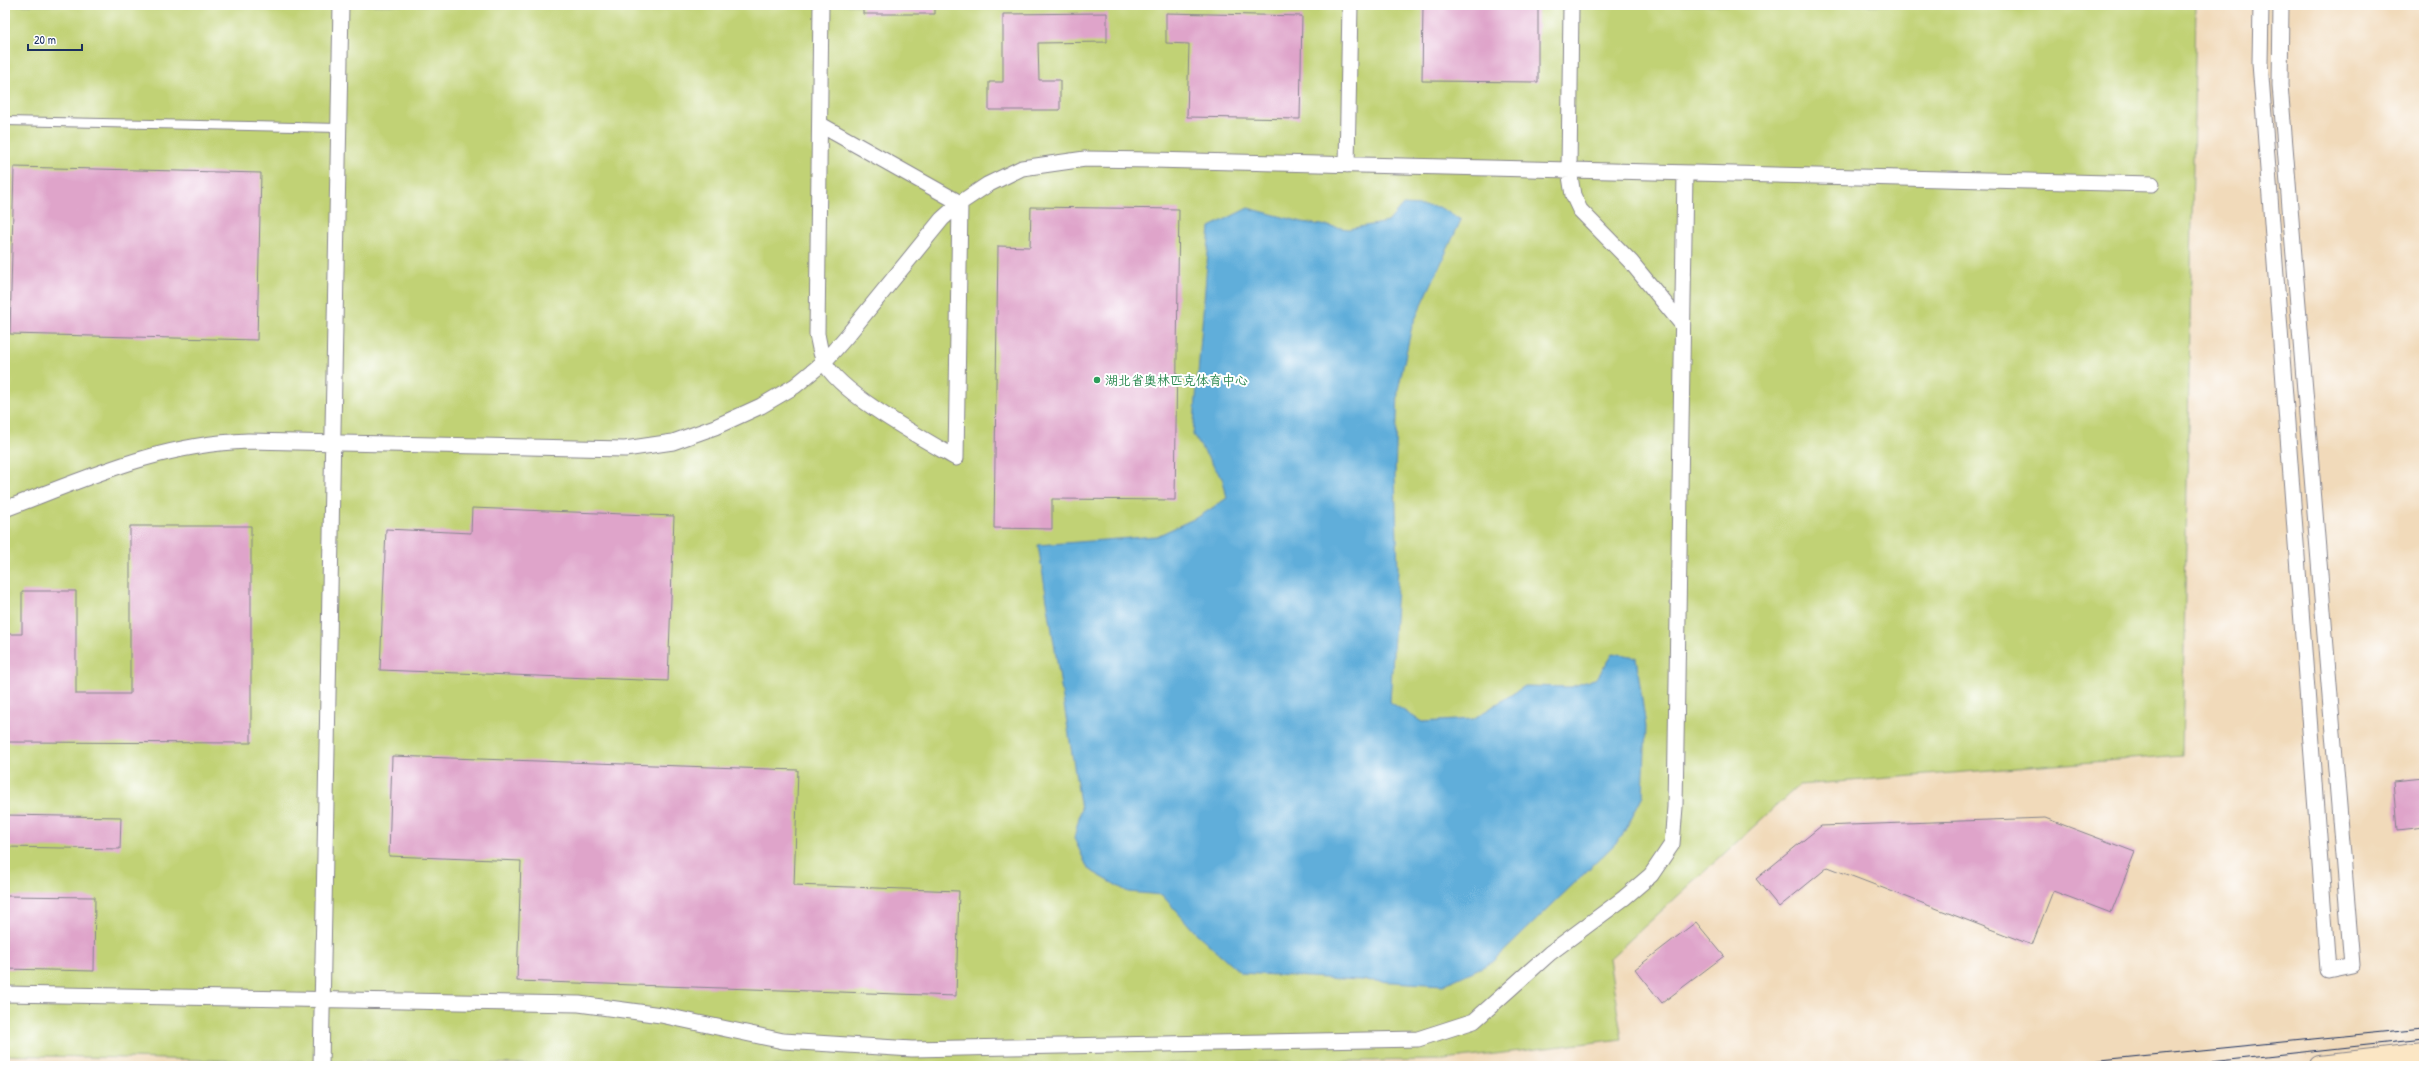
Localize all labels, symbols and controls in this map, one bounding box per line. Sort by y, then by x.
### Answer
scale bar [28,26,82,52]
text: 20 m [34,31,56,48]
place label: 湖北省奥林匹克体育中心 [1105,371,1248,389]
marker: 湖北省奥林匹克体育中心 [1092,375,1102,385]

